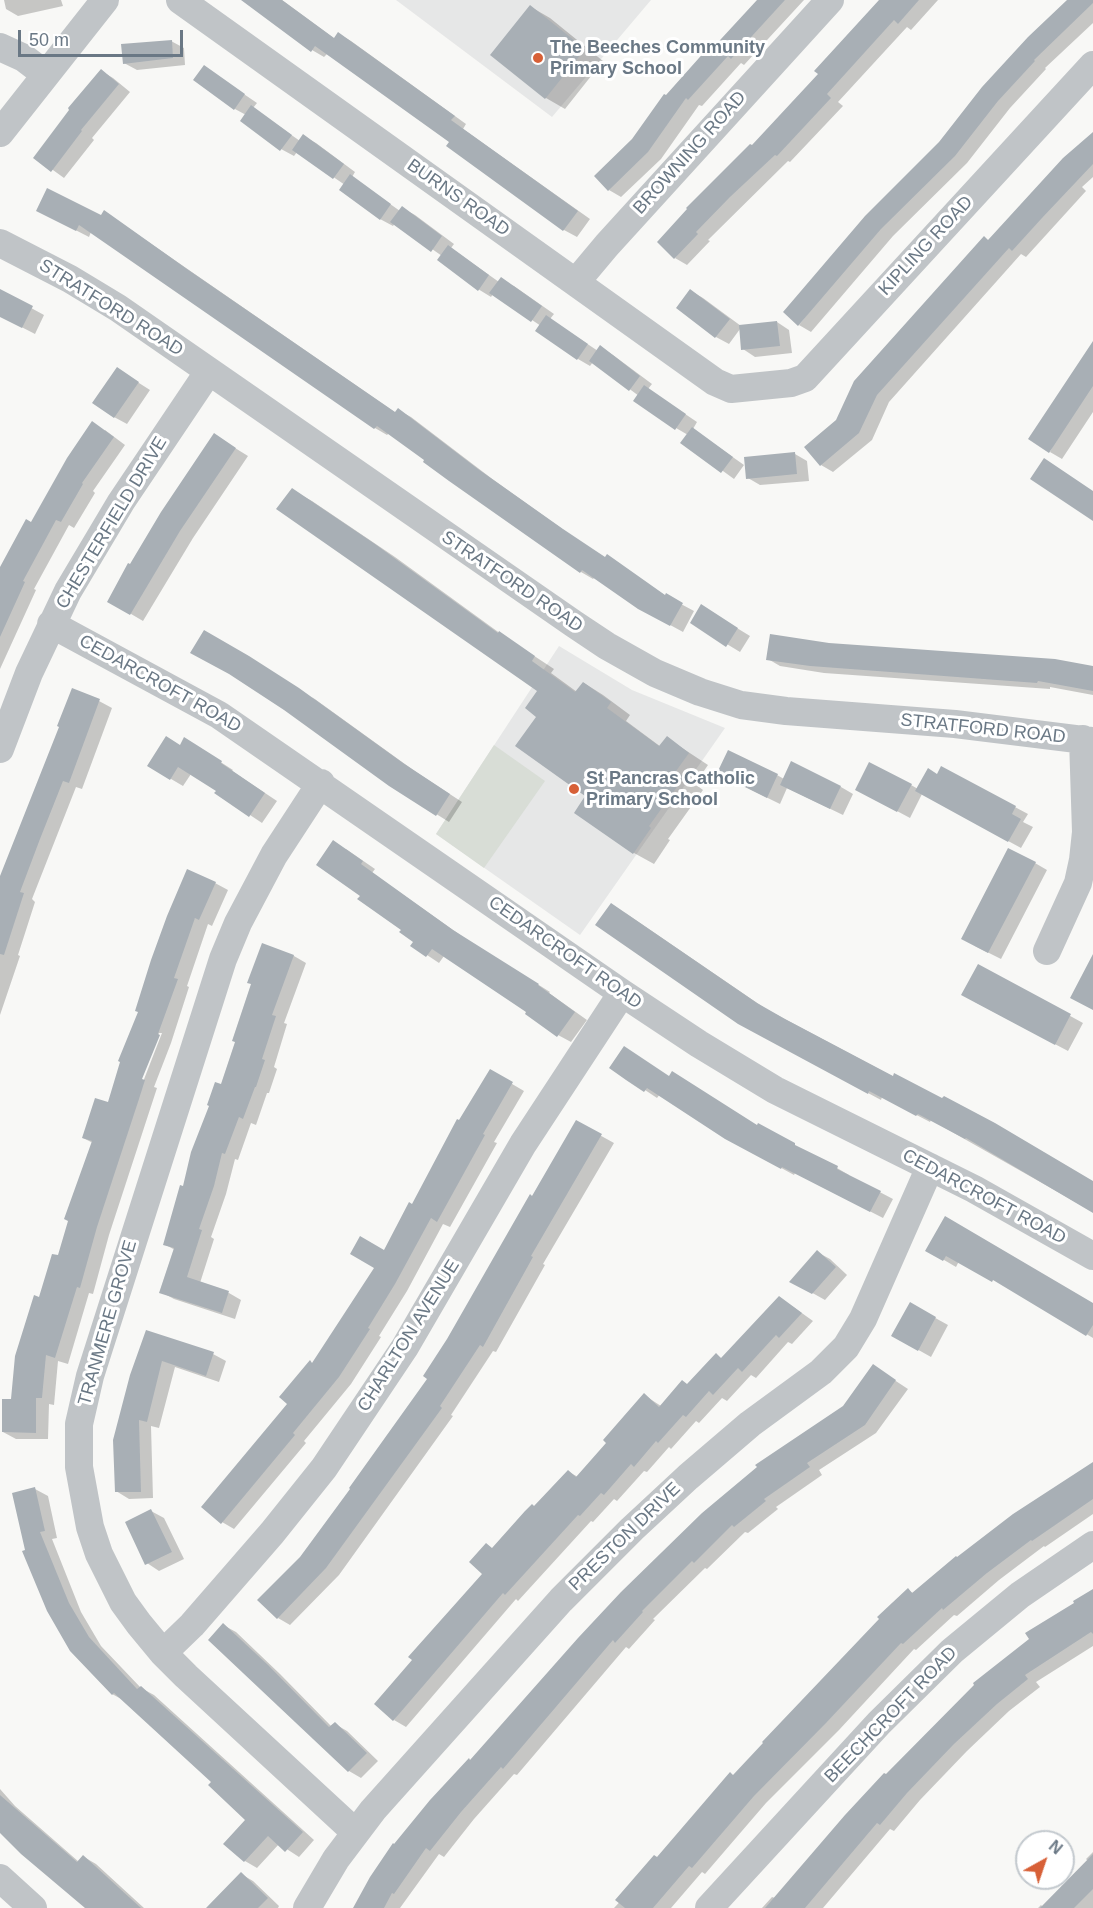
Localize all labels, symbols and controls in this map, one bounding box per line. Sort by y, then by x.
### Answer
scale bar [21,18,186,56]
text: 50 m [29,30,69,50]
place label: The Beeches Community Primary School [550,37,765,80]
marker: The Beeches Community Primary School [531,51,545,65]
street label: BROWNING ROAD [629,87,751,219]
street label: BURNS ROAD [403,155,513,241]
street label: KIPLING ROAD [874,192,978,300]
street label: STRATFORD ROAD [35,255,187,361]
street label: CHESTERFIELD DRIVE [52,433,172,613]
street label: STRATFORD ROAD [437,527,587,637]
street label: CEDARCROFT ROAD [75,630,245,738]
street label: STRATFORD ROAD [899,710,1067,748]
place label: St Pancras Catholic Primary School [586,768,755,810]
marker: St Pancras Catholic Primary School [567,782,581,796]
street label: CEDARCROFT ROAD [484,892,646,1014]
street label: CEDARCROFT ROAD [899,1145,1069,1249]
street label: TRANMERE GROVE [74,1238,142,1408]
street label: CHARLTON AVENUE [353,1256,465,1416]
street label: PRESTON DRIVE [565,1478,685,1596]
street label: BEECHCROFT ROAD [820,1642,962,1788]
north arrow [1015,1830,1075,1890]
text: N [1046,1837,1065,1858]

